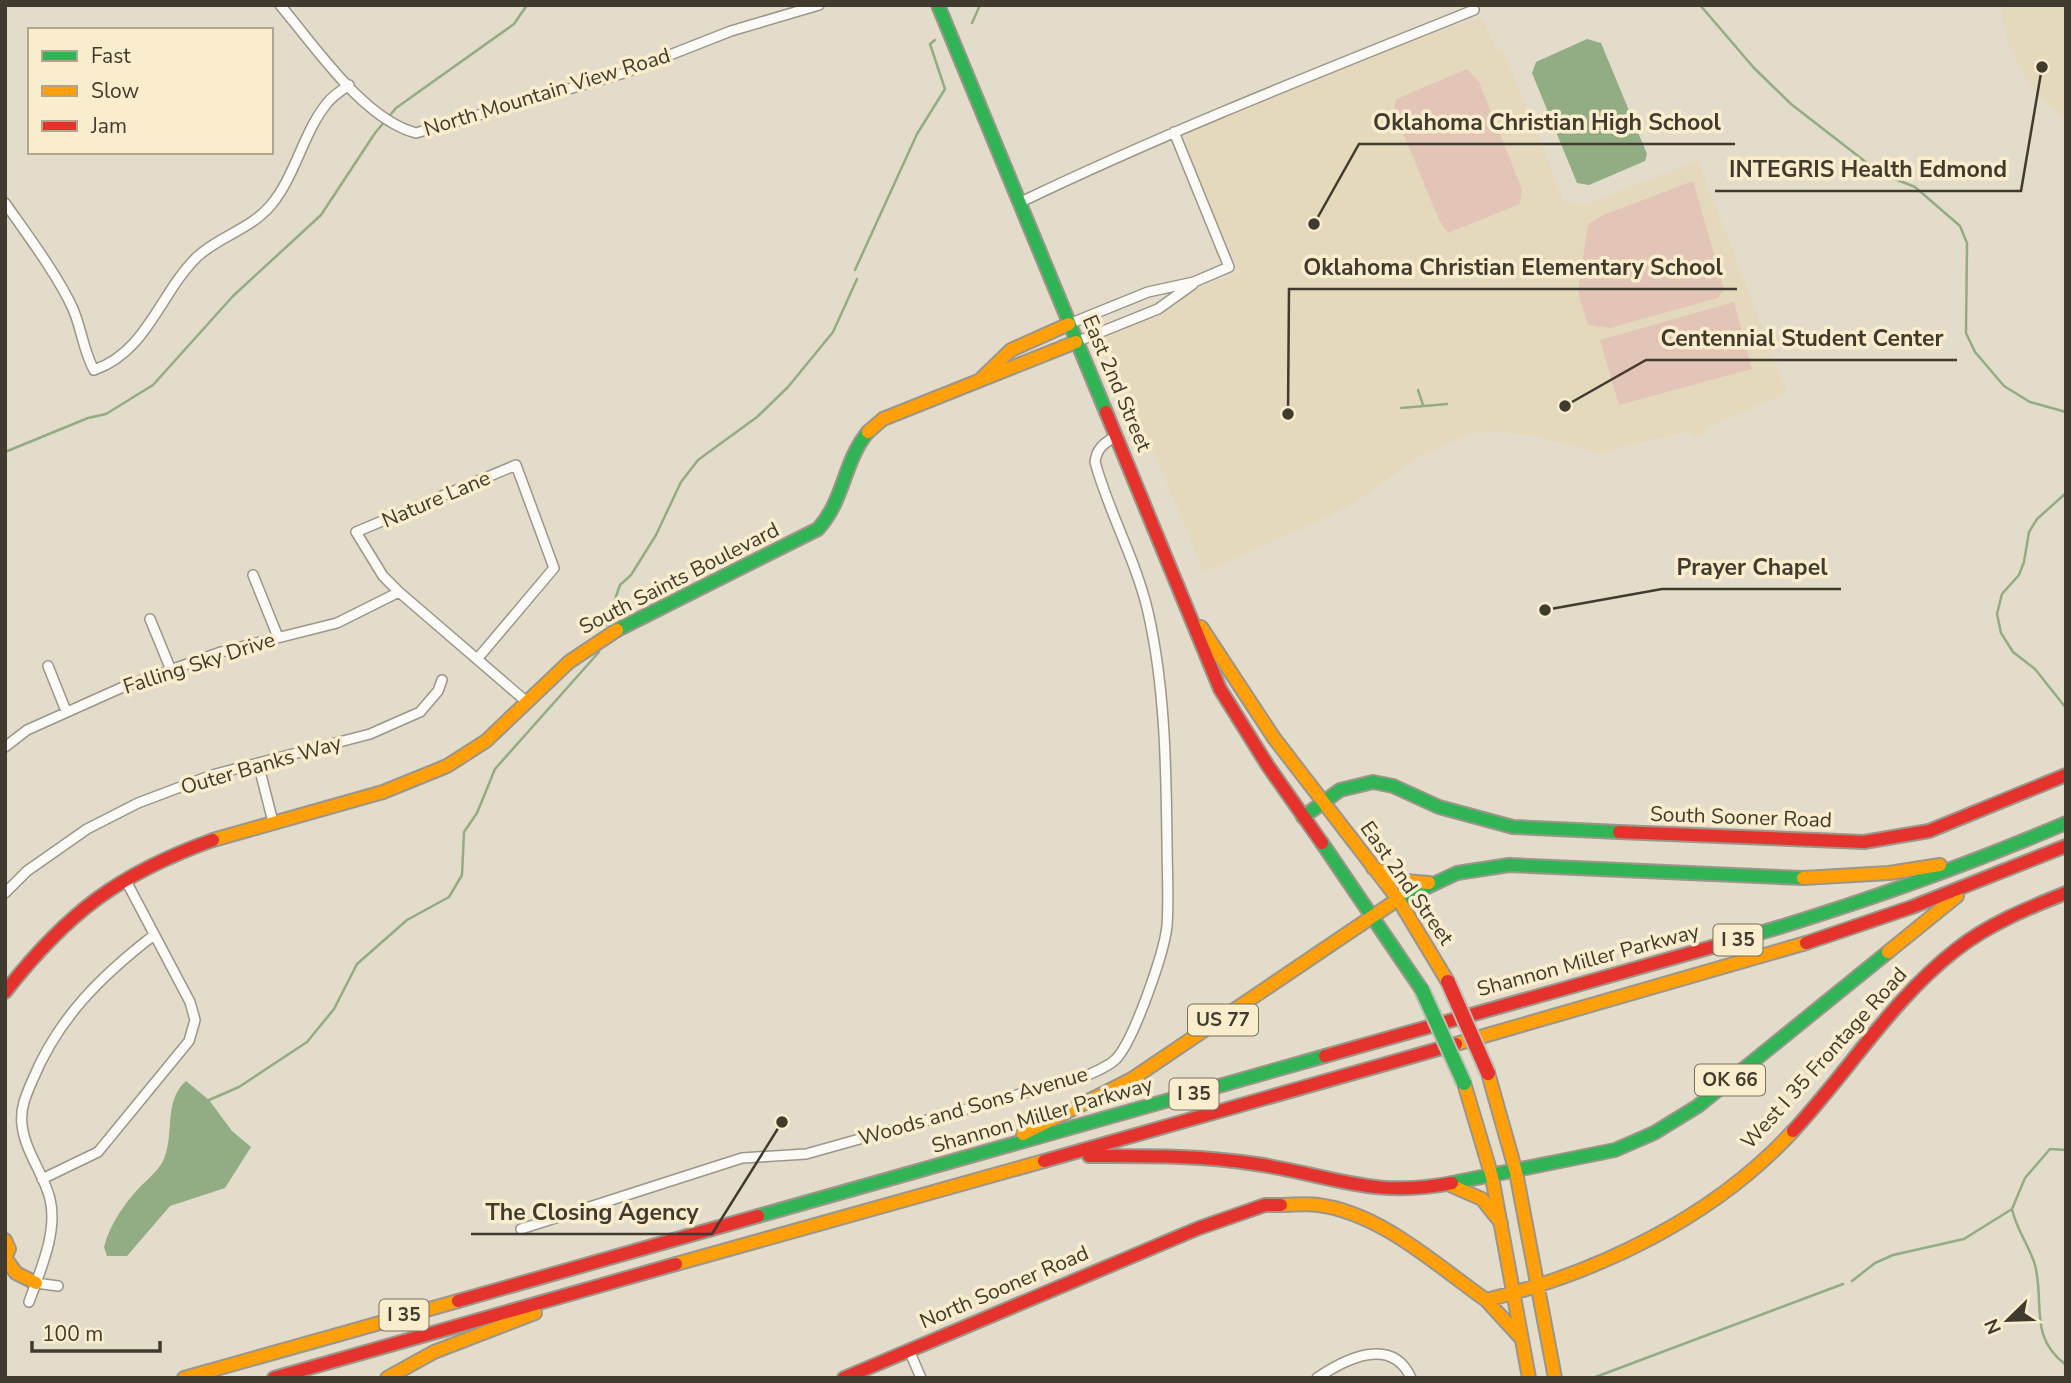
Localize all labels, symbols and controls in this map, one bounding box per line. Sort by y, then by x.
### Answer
legend [28,28,273,154]
street label: North Mountain View Road [420,41,674,143]
text: Fast [91,42,131,70]
text: Slow [91,77,140,105]
callout: Oklahoma Christian High School [1359,100,1735,144]
text: Oklahoma Christian High School [1373,107,1722,138]
text: Jam [90,112,127,140]
callout: INTEGRIS Health Edmond [1715,147,2021,191]
text: INTEGRIS Health Edmond [1729,154,2007,185]
callout: Oklahoma Christian Elementary School [1289,245,1737,289]
text: Oklahoma Christian Elementary School [1303,252,1723,283]
street label: East 2nd Street [1076,311,1159,456]
callout: Centennial Student Center [1646,316,1957,360]
text: Centennial Student Center [1660,323,1944,354]
street label: Nature Lane [377,464,495,534]
street label: South Saints Boulevard [574,515,784,641]
callout: Prayer Chapel [1662,545,1841,589]
text: Prayer Chapel [1677,552,1828,583]
street label: Falling Sky Drive [119,625,279,701]
street label: Outer Banks Way [177,729,345,801]
street label: South Sooner Road [1649,800,1833,834]
street label: East 2nd Street [1354,815,1461,951]
street label: Shannon Miller Parkway [1474,917,1702,1003]
road number: I 35 [1714,924,1762,956]
street label: West I 35 Frontage Road [1735,961,1913,1155]
road number: US 77 [1188,1004,1258,1036]
street label: Woods and Sons Avenue [855,1060,1091,1152]
road number: OK 66 [1695,1064,1765,1096]
street label: Shannon Miller Parkway [928,1070,1156,1160]
road number: I 35 [1170,1078,1218,1110]
callout: The Closing Agency [471,1190,712,1234]
text: The Closing Agency [485,1197,699,1228]
street label: North Sooner Road [915,1239,1093,1335]
north arrow [1973,1285,2043,1355]
road number: I 35 [380,1300,428,1330]
scale bar [32,1310,159,1354]
text: N [1979,1315,2008,1338]
text: 100 m [42,1320,103,1348]

